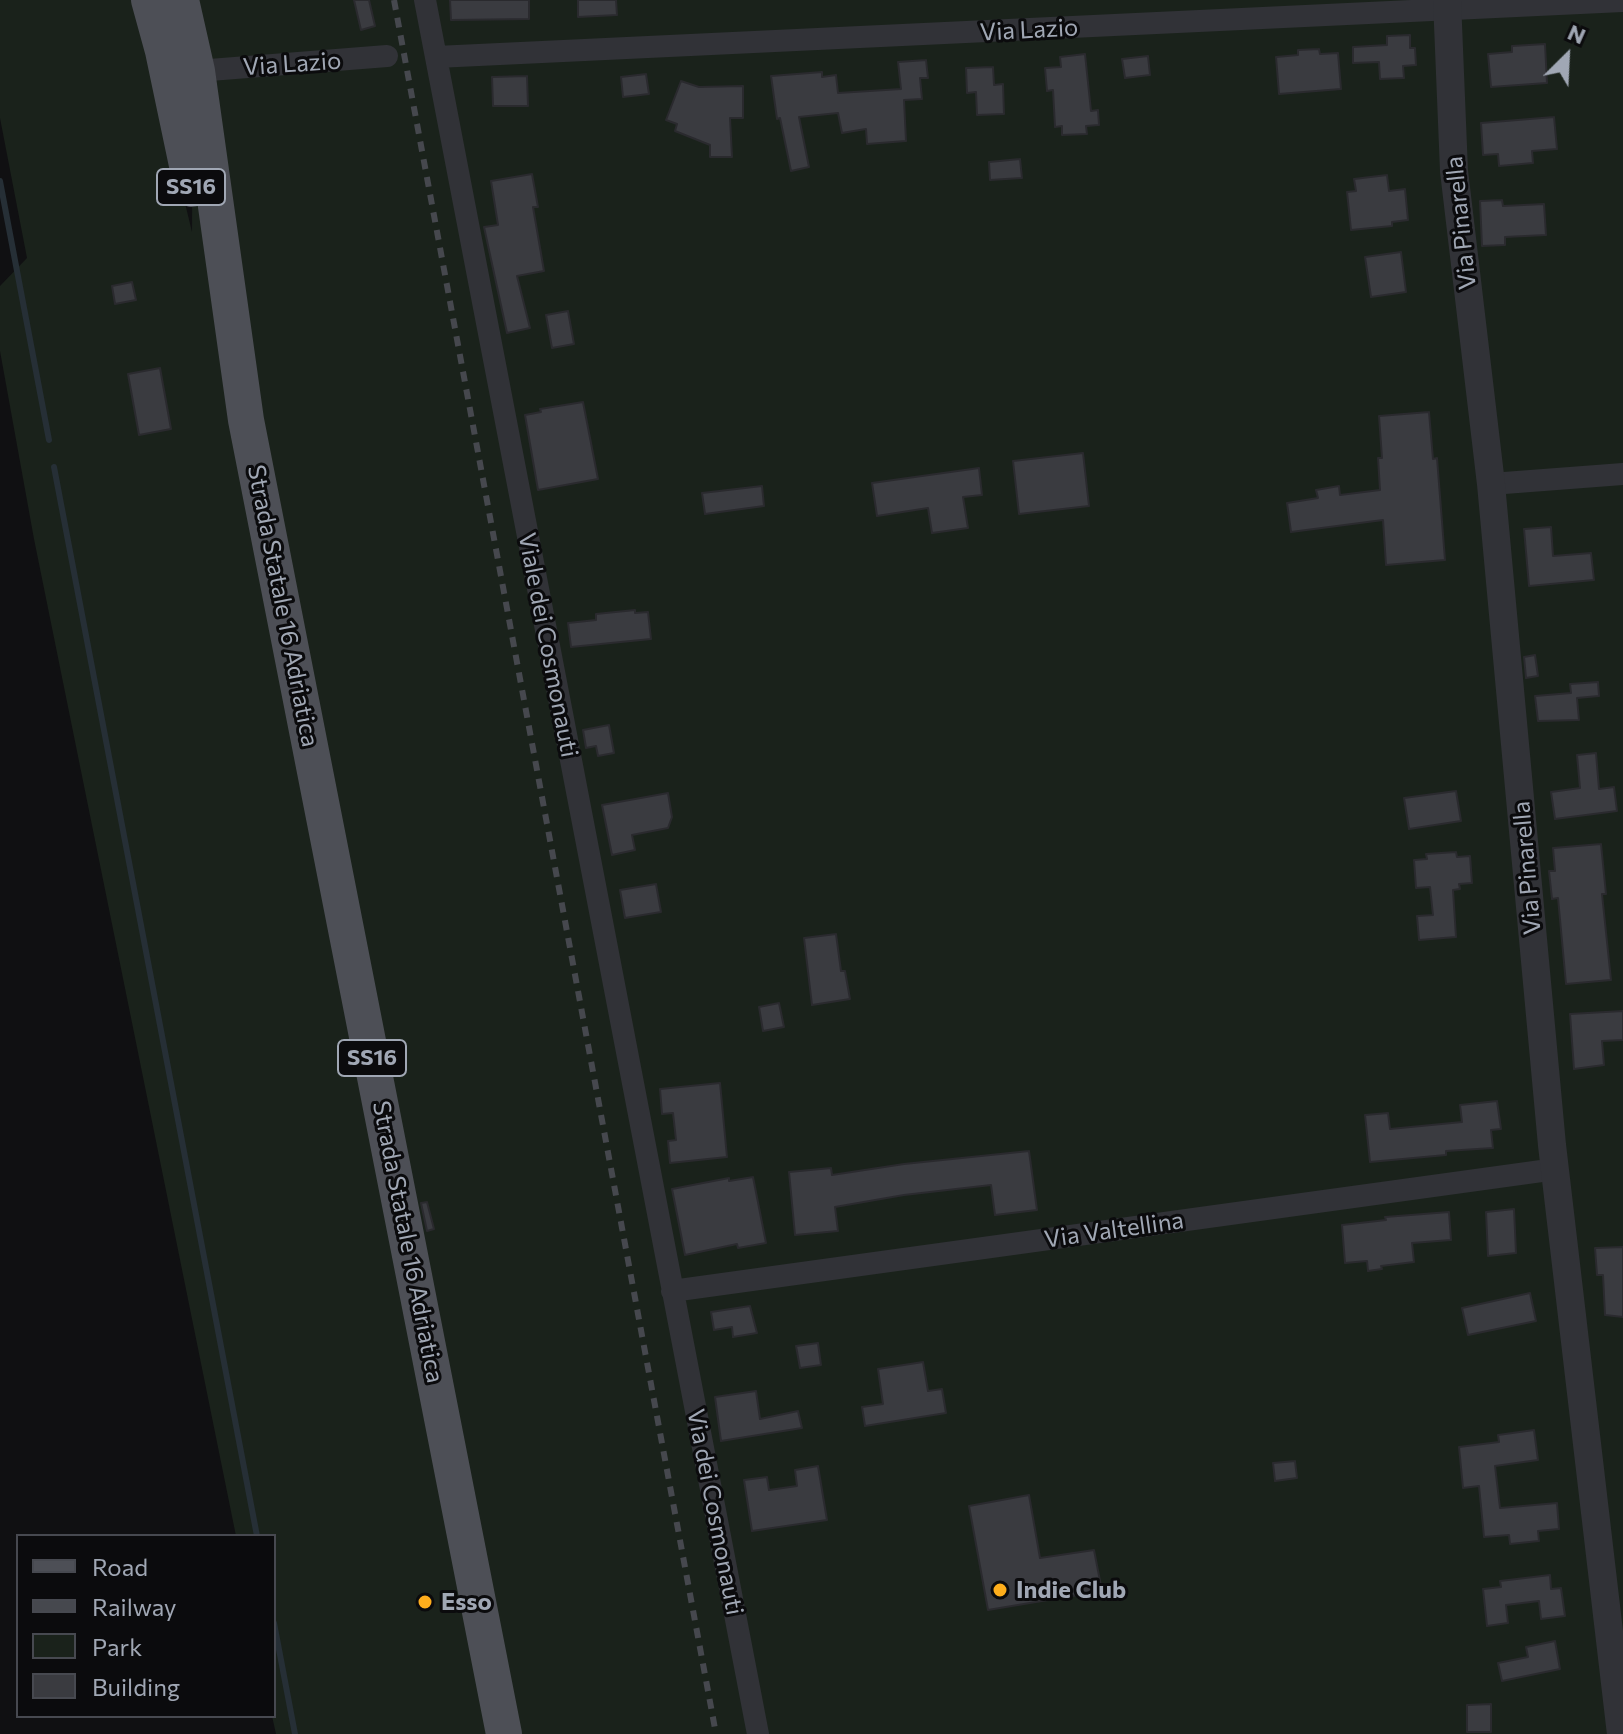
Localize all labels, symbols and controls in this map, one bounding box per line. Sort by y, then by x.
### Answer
street label: Via Lazio [979,13,1079,47]
north arrow [1527,16,1607,96]
text: N [1564,18,1590,49]
street label: Via Lazio [242,46,342,82]
street label: Via Pinarella [1440,155,1482,291]
road number: SS16 [157,169,225,205]
street label: Strada Statale 16 Adriatica [242,463,324,749]
street label: Viale dei Cosmonauti [512,530,584,760]
street label: Via Pinarella [1507,800,1547,936]
road number: SS16 [338,1040,406,1076]
street label: Strada Statale 16 Adriatica [367,1099,449,1385]
street label: Via Valtellina [1042,1206,1186,1254]
street label: Via dei Cosmonauti [681,1406,749,1618]
legend [16,1534,276,1718]
text: Road [92,1552,148,1581]
place label: Indie Club [1016,1576,1126,1604]
marker: Indie Club [991,1581,1009,1599]
place label: Esso [441,1588,492,1616]
text: Railway [92,1592,177,1621]
marker: Esso [416,1593,434,1611]
text: Park [92,1632,142,1661]
text: Building [92,1672,180,1701]

